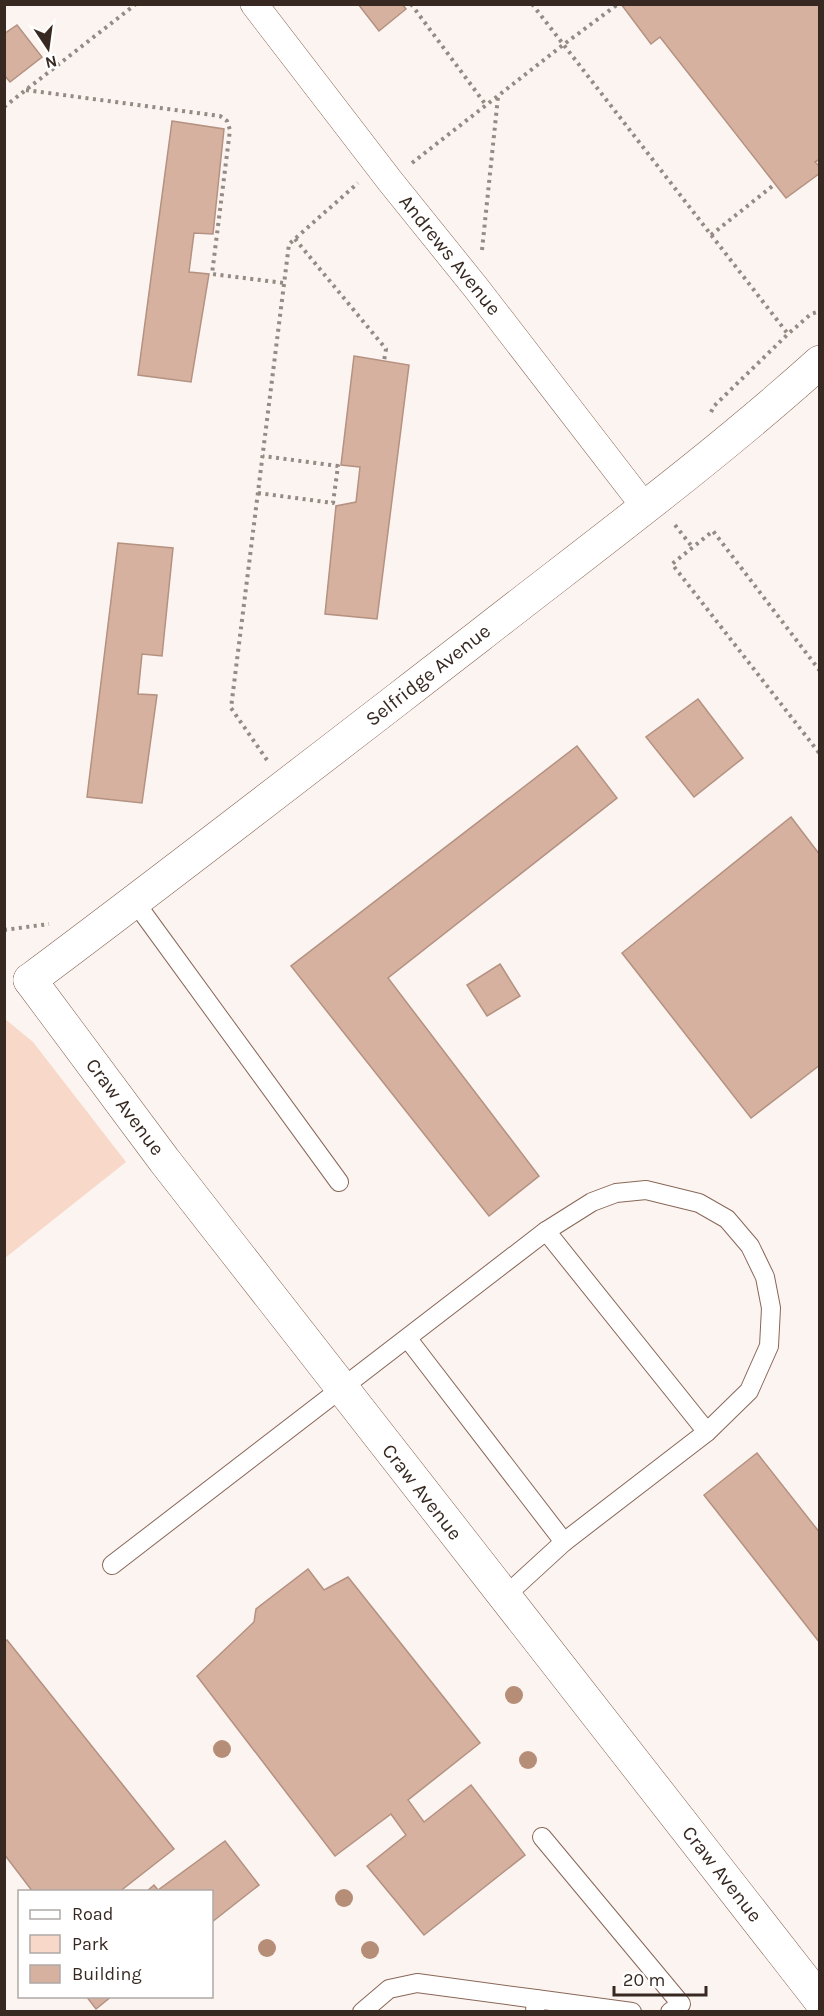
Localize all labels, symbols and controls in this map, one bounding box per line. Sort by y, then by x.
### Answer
north arrow [18,18,78,78]
text: N [44,52,59,73]
street label: Andrews Avenue [394,190,506,320]
street label: Selfridge Avenue [361,619,495,731]
street label: Craw Avenue [81,1054,169,1160]
street label: Craw Avenue [377,1439,467,1545]
street label: Craw Avenue [677,1821,767,1927]
legend [18,1890,213,1998]
text: Road [72,1903,113,1925]
text: Park [72,1933,109,1955]
scale bar [614,1959,706,1997]
text: Building [72,1963,142,1985]
text: 20 m [623,1969,665,1991]

